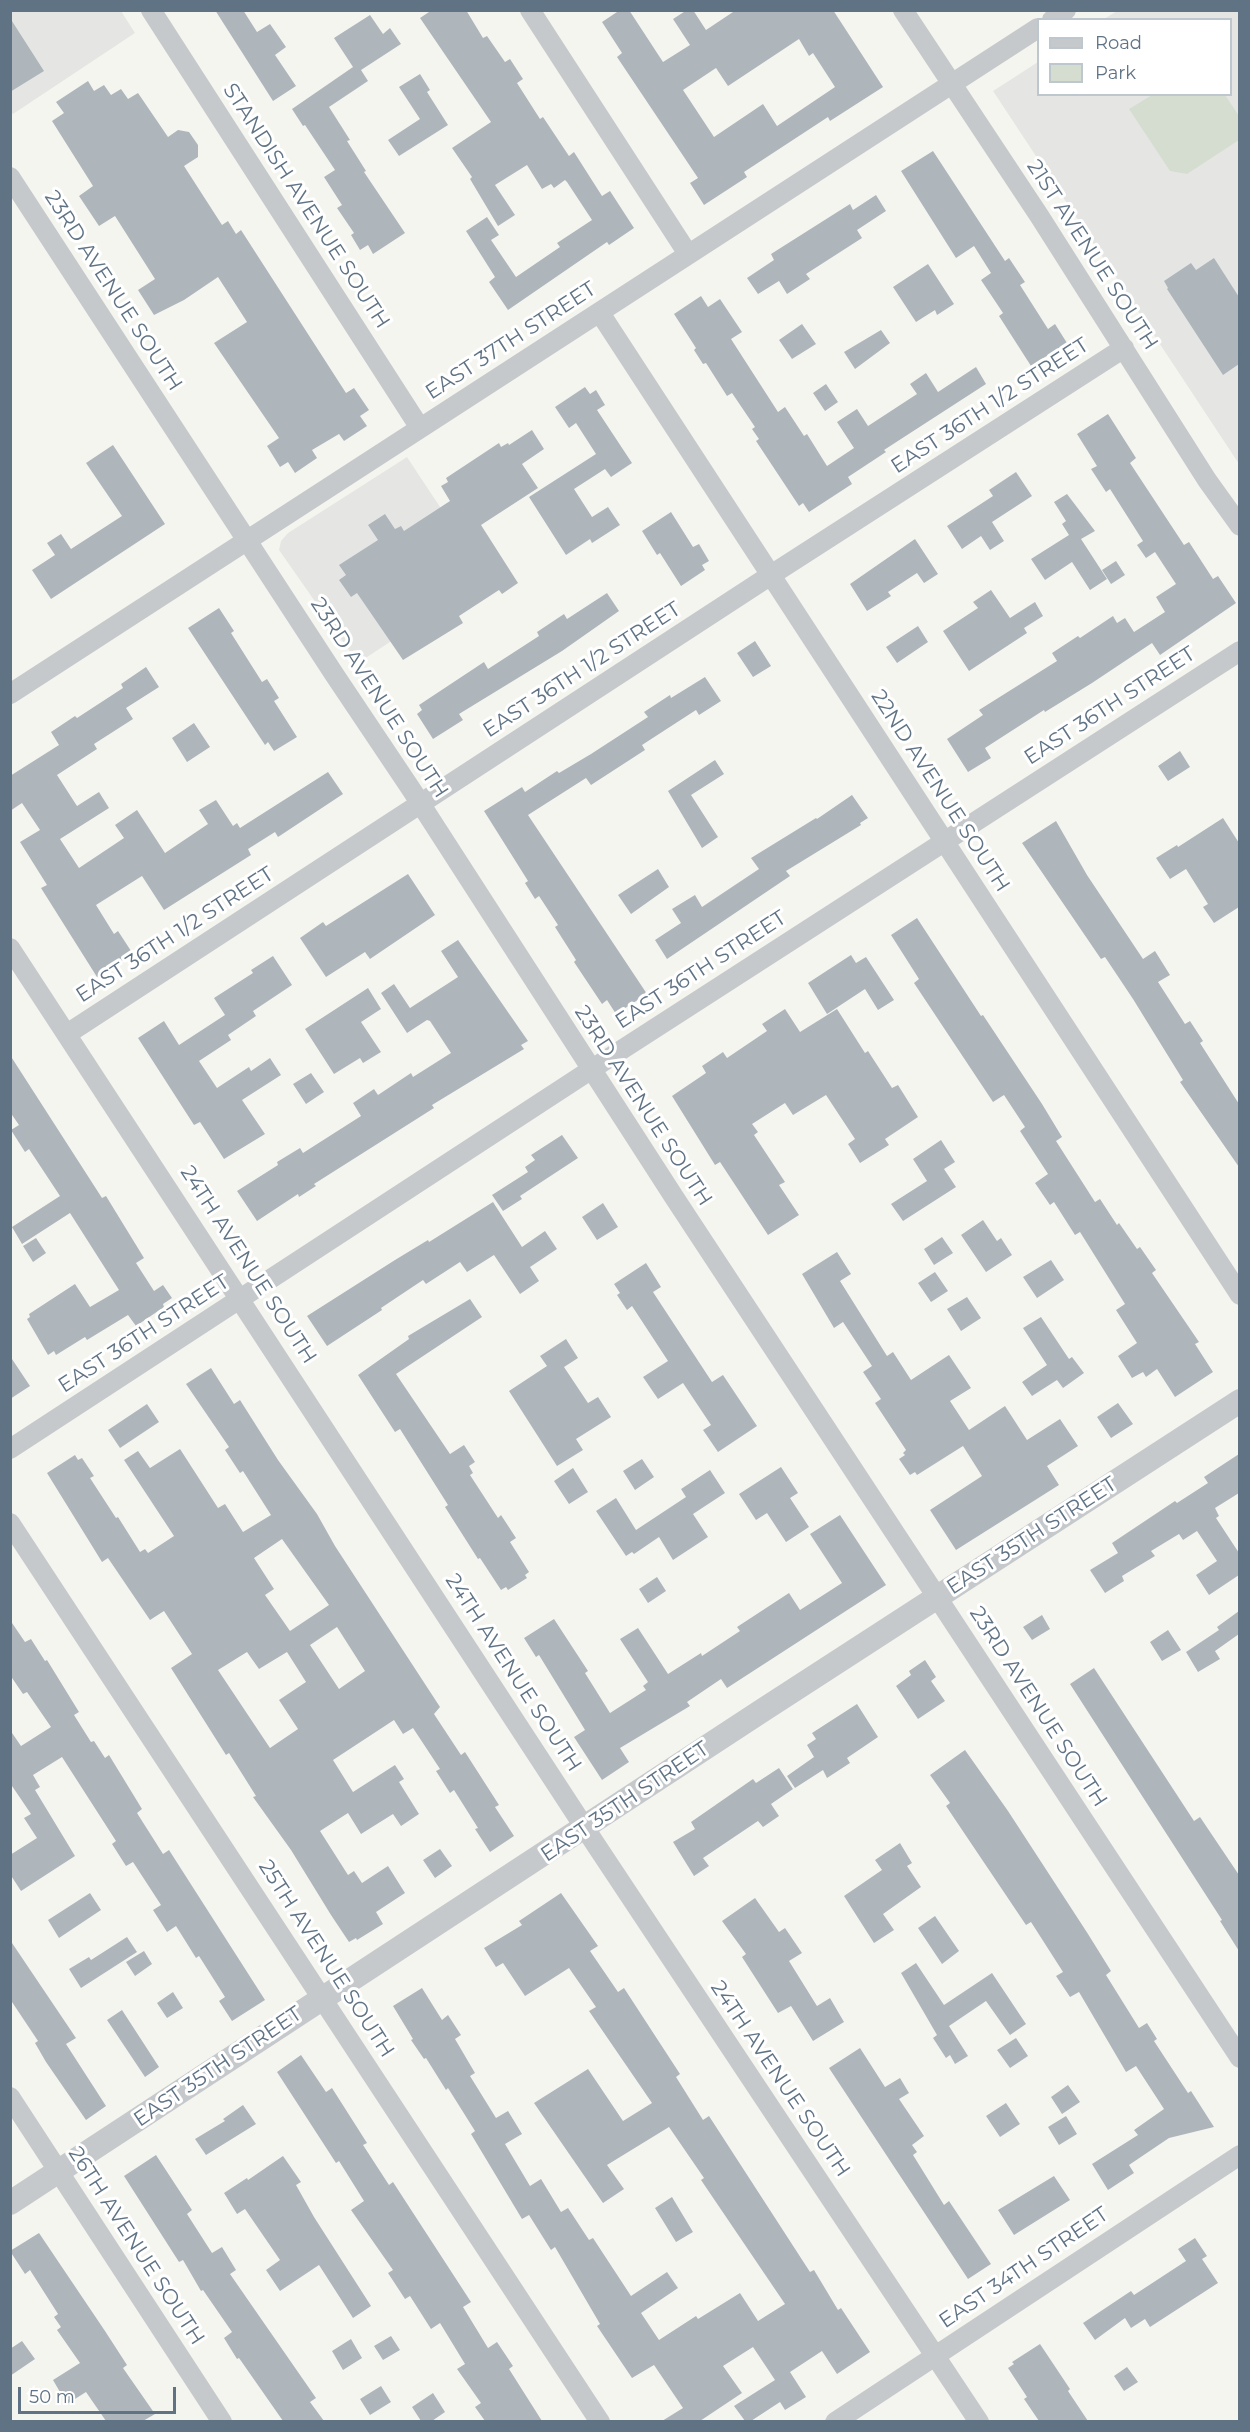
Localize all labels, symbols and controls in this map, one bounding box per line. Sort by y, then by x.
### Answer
legend [1037,18,1232,96]
text: Road [1095,32,1142,54]
text: Park [1095,62,1136,84]
street label: STANDISH AVENUE SOUTH [217,79,395,333]
street label: 21ST AVENUE SOUTH [1021,155,1163,355]
street label: 23RD AVENUE SOUTH [39,186,187,396]
street label: EAST 37TH STREET [421,277,601,405]
street label: EAST 36TH 1/2 STREET [886,333,1094,479]
street label: 23RD AVENUE SOUTH [305,593,453,803]
street label: EAST 36TH 1/2 STREET [478,597,686,743]
street label: EAST 36TH STREET [1020,641,1200,771]
street label: 22ND AVENUE SOUTH [865,685,1015,897]
street label: EAST 36TH 1/2 STREET [71,862,279,1008]
street label: EAST 36TH STREET [611,905,791,1035]
street label: 23RD AVENUE SOUTH [569,1001,717,1211]
street label: 24TH AVENUE SOUTH [175,1161,321,1369]
street label: EAST 36TH STREET [54,1269,234,1399]
street label: EAST 35TH STREET [942,1472,1122,1600]
street label: 24TH AVENUE SOUTH [440,1569,586,1777]
street label: 23RD AVENUE SOUTH [964,1602,1112,1812]
street label: EAST 35TH STREET [536,1736,714,1868]
street label: 25TH AVENUE SOUTH [253,1856,399,2062]
street label: 24TH AVENUE SOUTH [705,1976,855,2182]
street label: EAST 35TH STREET [129,2001,307,2133]
street label: 26TH AVENUE SOUTH [63,2142,209,2350]
street label: EAST 34TH STREET [935,2202,1113,2334]
scale bar [21,2375,178,2413]
text: 50 m [29,2386,75,2408]

